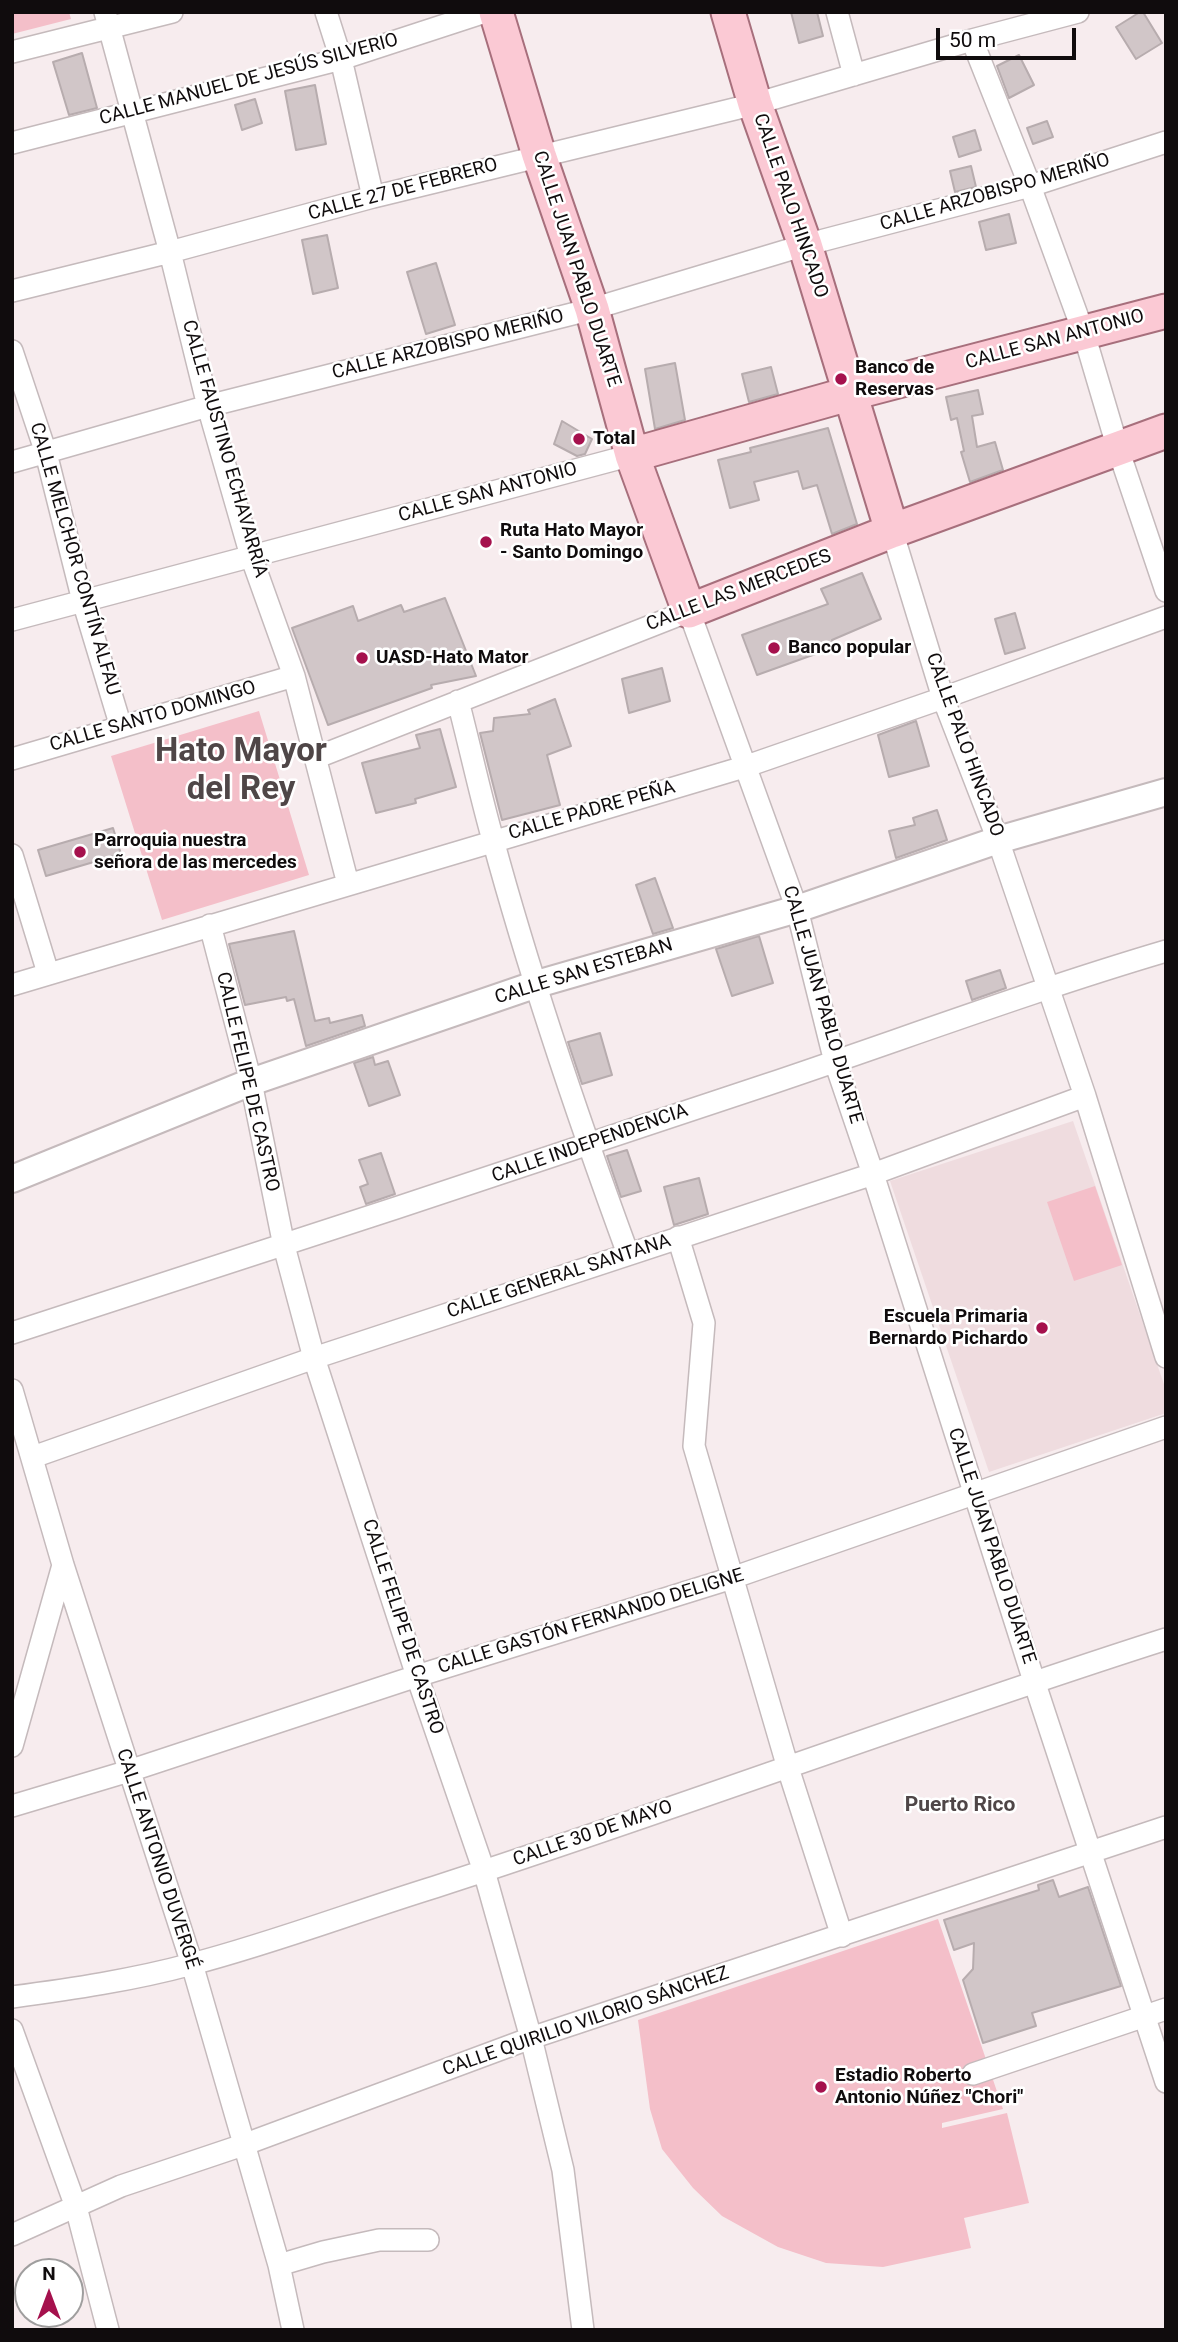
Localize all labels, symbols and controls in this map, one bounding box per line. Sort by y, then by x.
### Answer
scale bar [940,14,1080,58]
text: 50 m [949,28,996,52]
street label: CALLE MANUEL DE JESÚS SILVERIO [97,29,401,131]
street label: CALLE PALO HINCADO [748,111,832,301]
street label: CALLE JUAN PABLO DUARTE [527,148,625,390]
street label: CALLE ARZOBISPO MERIÑO [877,149,1113,237]
street label: CALLE 27 DE FEBRERO [306,154,500,226]
street label: CALLE ARZOBISPO MERIÑO [330,305,566,385]
street label: CALLE SAN ANTONIO [963,305,1147,375]
street label: CALLE FAUSTINO ECHAVARRÍA [176,318,272,580]
place label: Banco de Reservas [855,357,934,401]
marker: Banco de Reservas [833,371,849,387]
street label: CALLE MELCHOR CONTÍN ALFAU [24,420,124,698]
place label: Total [593,428,636,450]
marker: Total [571,431,587,447]
street label: CALLE SAN ANTONIO [396,458,580,528]
place label: Ruta Hato Mayor - Santo Domingo [500,520,643,564]
marker: Ruta Hato Mayor - Santo Domingo [478,534,494,550]
street label: CALLE LAS MERCEDES [643,545,835,637]
place label: Banco popular [788,637,911,659]
marker: Banco popular [766,640,782,656]
place label: UASD-Hato Mator [376,647,528,669]
marker: UASD-Hato Mator [354,650,370,666]
street label: CALLE PALO HINCADO [920,650,1008,840]
street label: CALLE SANTO DOMINGO [47,677,259,757]
district label: Hato Mayor del Rey [155,733,327,811]
street label: CALLE PADRE PEÑA [506,776,678,846]
place label: Parroquia nuestra señora de las mercedes [94,830,297,874]
marker: Parroquia nuestra señora de las mercedes [72,844,88,860]
street label: CALLE JUAN PABLO DUARTE [777,883,867,1127]
street label: CALLE SAN ESTEBAN [492,934,676,1010]
street label: CALLE FELIPE DE CASTRO [211,970,283,1194]
street label: CALLE INDEPENDENCIA [489,1100,691,1188]
street label: CALLE GENERAL SANTANA [444,1230,674,1324]
place label: Escuela Primaria Bernardo Pichardo [869,1306,1028,1350]
marker: Escuela Primaria Bernardo Pichardo [1034,1320,1050,1336]
street label: CALLE JUAN PABLO DUARTE [942,1425,1040,1667]
street label: CALLE FELIPE DE CASTRO [356,1516,448,1738]
street label: CALLE GASTÓN FERNANDO DELIGNE [435,1565,747,1679]
street label: CALLE ANTONIO DUVERGÉ [111,1746,203,1972]
district label: Puerto Rico [905,1793,1015,1819]
street label: CALLE 30 DE MAYO [510,1796,676,1872]
street label: CALLE QUIRILIO VILORIO SÁNCHEZ [440,1962,732,2082]
place label: Estadio Roberto Antonio Núñez "Chori" [835,2065,1023,2109]
marker: Estadio Roberto Antonio Núñez "Chori" [813,2079,829,2095]
north arrow [14,2258,84,2328]
text: N [42,2262,56,2285]

